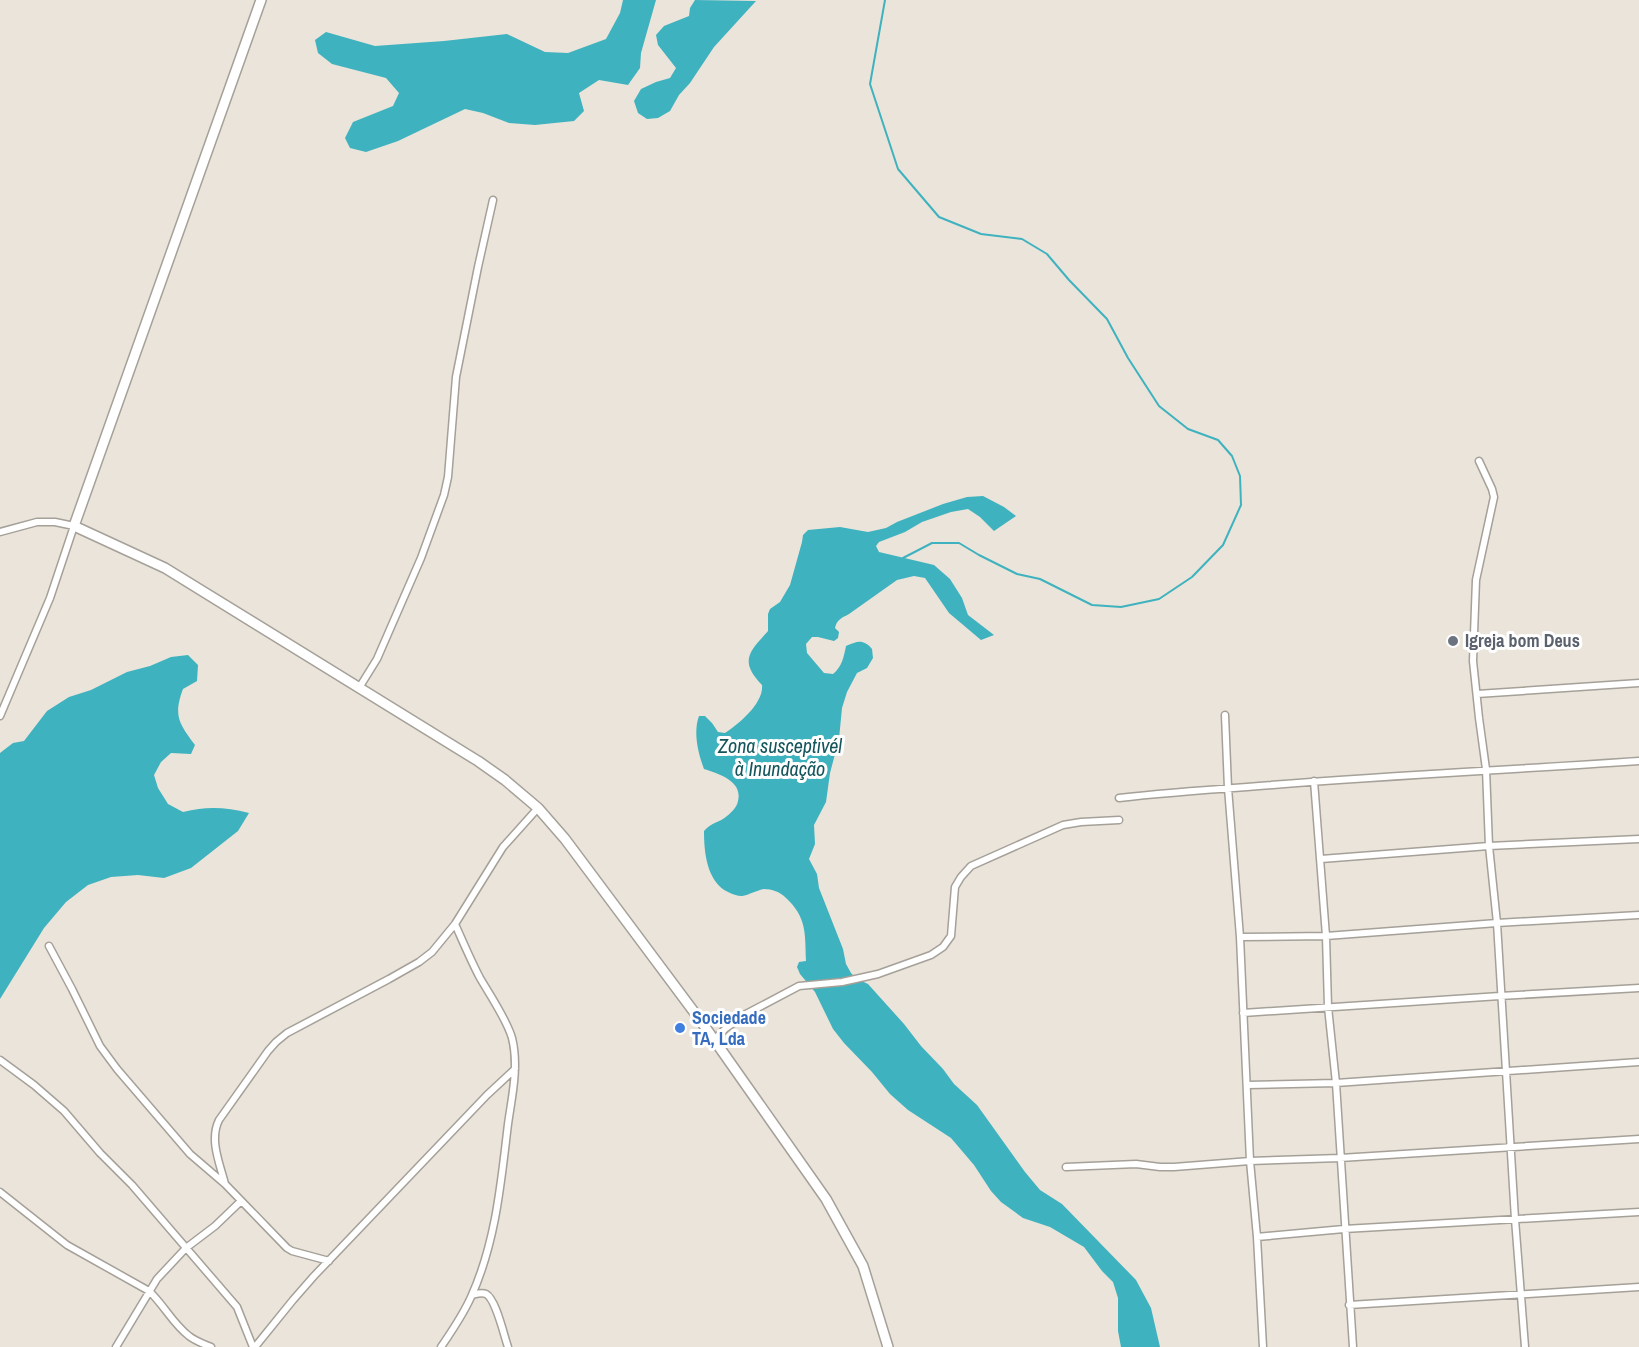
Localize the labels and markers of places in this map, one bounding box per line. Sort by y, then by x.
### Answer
place label: Igreja bom Deus [1465,628,1580,653]
marker: Igreja bom Deus [1446,634,1460,648]
place label: Sociedade TA, Lda [692,1005,766,1051]
marker: Sociedade TA, Lda [673,1021,687,1035]

